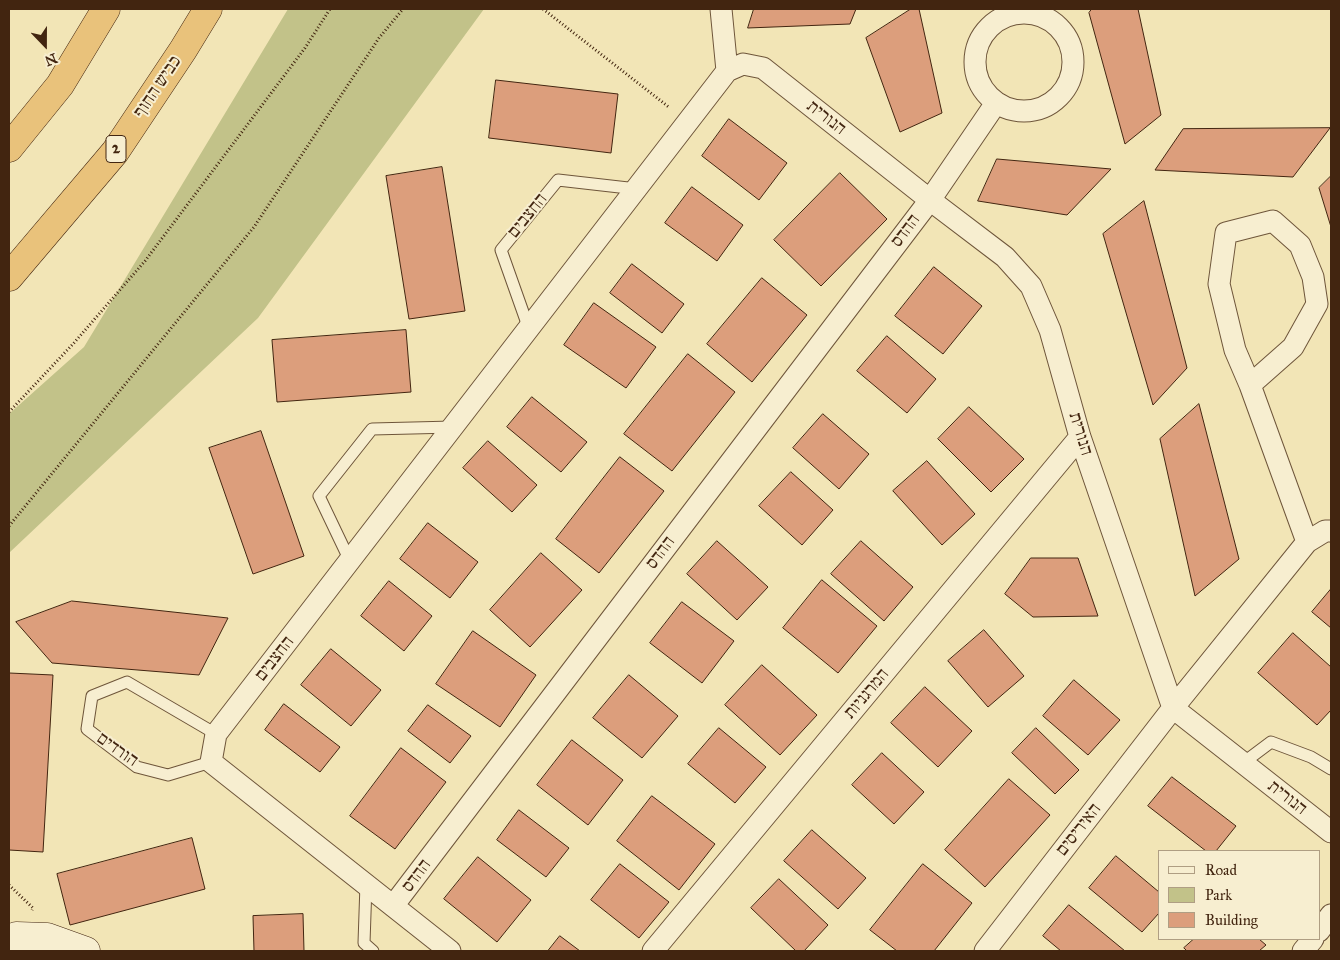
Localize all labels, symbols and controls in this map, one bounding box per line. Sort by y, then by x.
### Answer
north arrow [20,20,70,70]
text: N [42,49,59,69]
street label: כביש החוף [129,52,187,122]
street label: הנורית [802,96,850,140]
road number: 2 [106,136,126,162]
street label: החצבים [503,189,553,243]
street label: ההדס [887,210,925,252]
street label: הנורית [1063,410,1097,458]
street label: ההדס [642,532,680,574]
street label: החצבים [251,632,299,686]
street label: המרגניות [840,664,894,724]
street label: הורדים [92,728,142,772]
street label: הנורית [1263,776,1311,820]
street label: האיריסים [1052,799,1106,861]
legend [1158,850,1320,940]
street label: ההדס [398,855,436,897]
text: Road [1205,861,1237,879]
text: Park [1205,886,1232,904]
text: Building [1205,911,1258,929]

